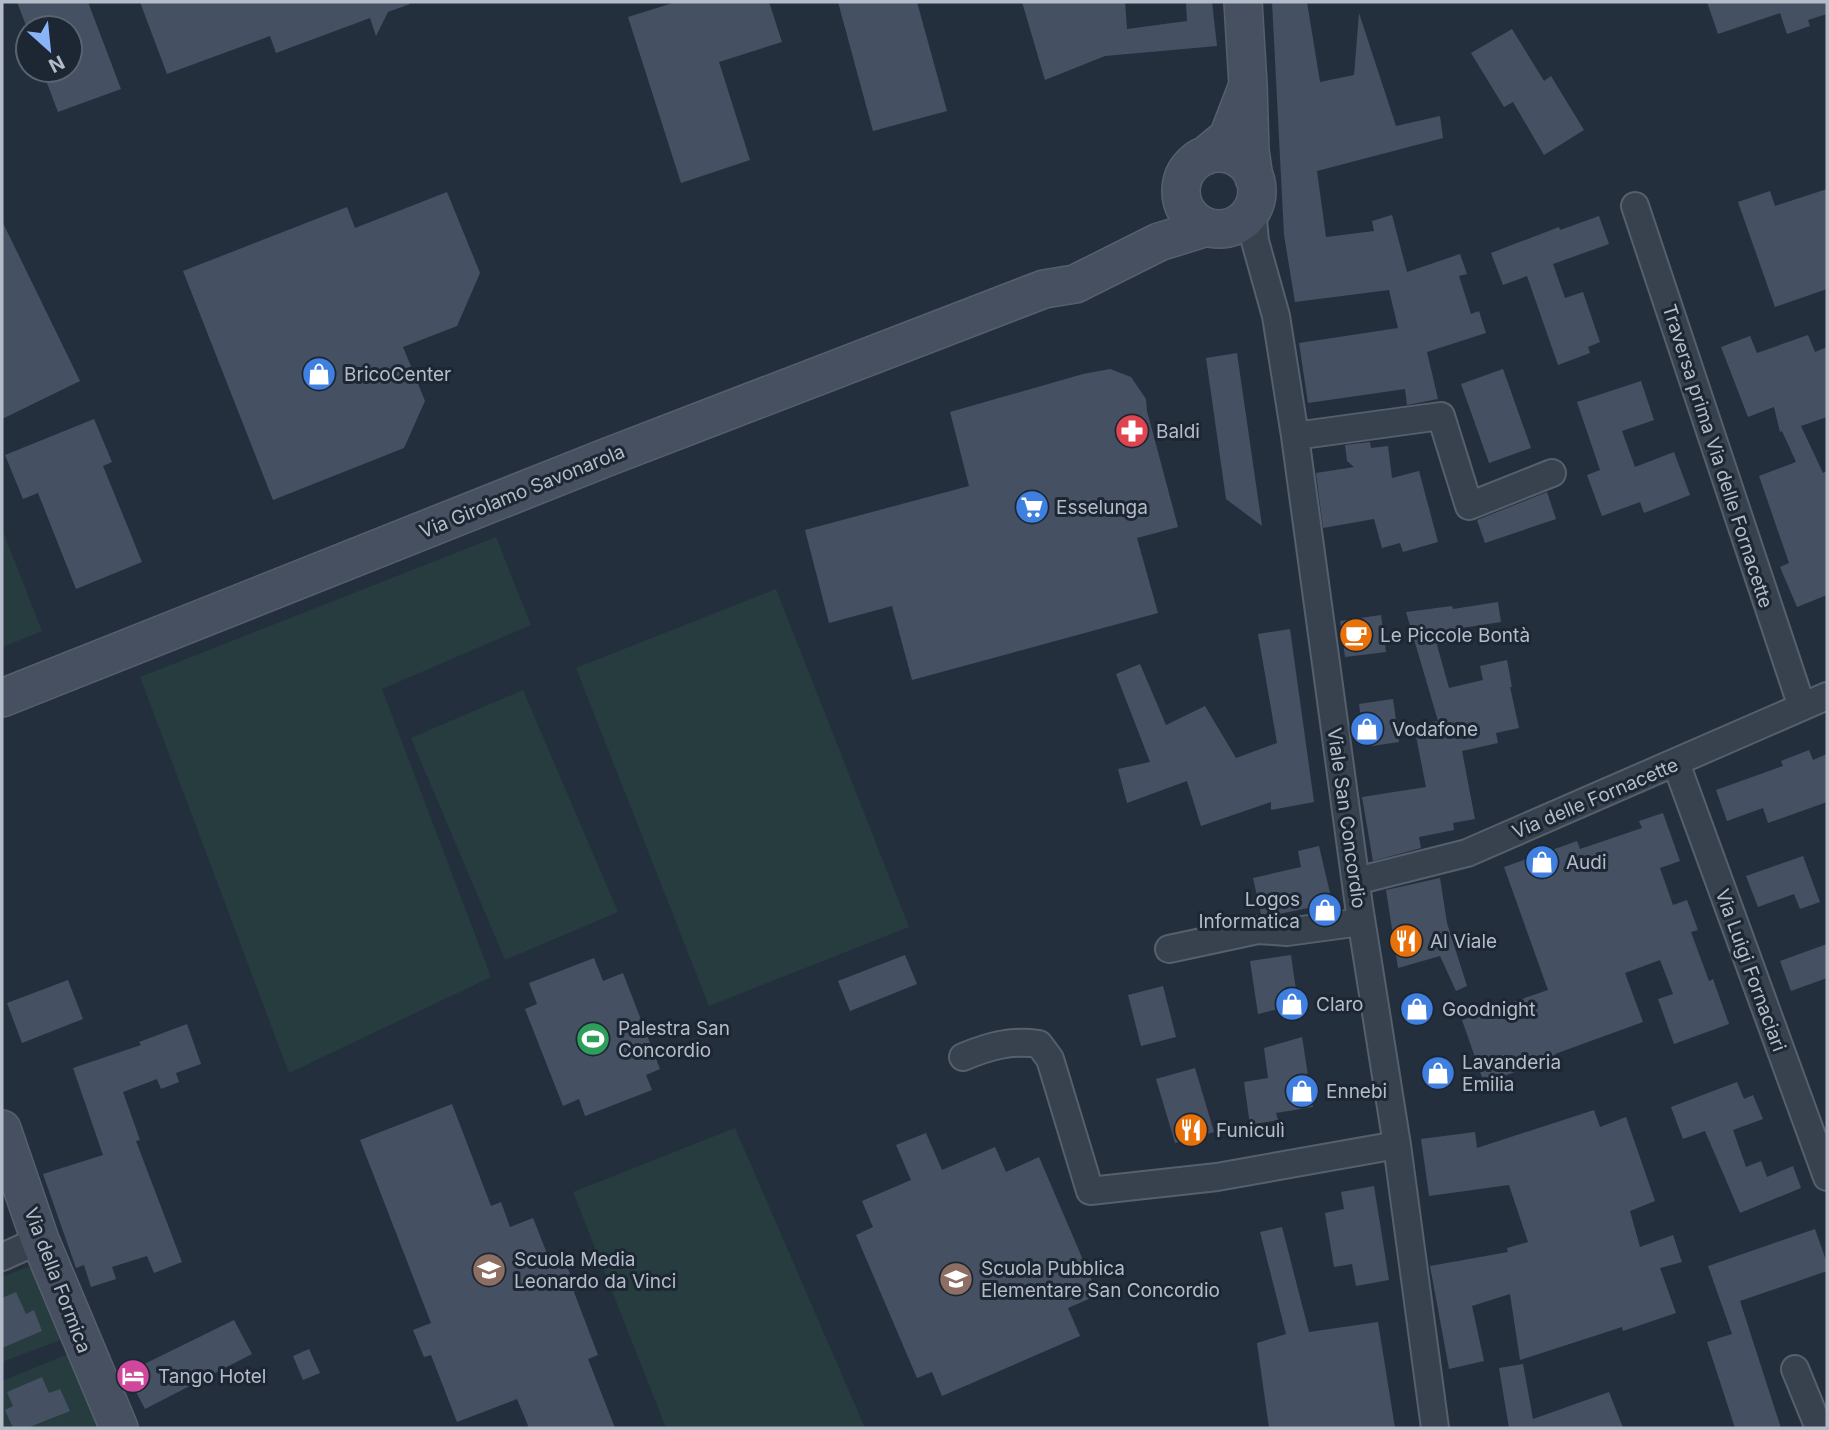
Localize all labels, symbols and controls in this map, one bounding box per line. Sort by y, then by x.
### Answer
north arrow [14,14,84,84]
text: N [45,50,68,77]
street label: Traversa prima Via delle Fornacette [1657,302,1778,611]
shop icon: BricoCenter [300,355,338,393]
place label: BricoCenter [344,363,451,386]
pharmacy icon: Baldi [1113,412,1151,450]
place label: Baldi [1156,420,1200,443]
street label: Via Girolamo Savonarola [416,440,628,543]
supermarket icon: Esselunga [1013,488,1051,526]
place label: Esselunga [1056,496,1148,519]
cafe icon: Le Piccole Bontà [1337,616,1375,654]
place label: Le Piccole Bontà [1380,624,1530,647]
shop icon: Vodafone [1348,710,1386,748]
place label: Vodafone [1392,718,1478,741]
street label: Viale San Concordio [1322,726,1371,910]
street label: Via delle Fornacette [1509,753,1682,844]
shop icon: Audi [1523,843,1561,881]
place label: Audi [1566,851,1607,874]
street label: Via Luigi Fornaciari [1710,886,1791,1055]
place label: Logos Informatica [1199,888,1300,933]
shop icon: Logos Informatica [1306,891,1344,929]
restaurant icon: Al Viale [1387,922,1425,960]
place label: Al Viale [1430,930,1497,953]
shop icon: Claro [1273,985,1311,1023]
shop icon: Goodnight [1398,990,1436,1028]
place label: Claro [1316,993,1363,1016]
place label: Goodnight [1442,998,1536,1021]
place label: Palestra San Concordio [618,1017,730,1062]
sports icon: Palestra San Concordio [574,1020,612,1058]
place label: Lavanderia Emilia [1462,1051,1561,1096]
shop icon: Lavanderia Emilia [1419,1054,1457,1092]
shop icon: Ennebi [1283,1072,1321,1110]
place label: Ennebi [1326,1080,1387,1103]
restaurant icon: Funiculì [1172,1111,1210,1149]
place label: Funiculì [1216,1119,1285,1142]
street label: Via della Formica [19,1204,96,1356]
place label: Scuola Media Leonardo da Vinci [514,1248,676,1293]
school or university icon: Scuola Media Leonardo da Vinci [470,1251,508,1289]
place label: Scuola Pubblica Elementare San Concordio [981,1257,1220,1302]
school or university icon: Scuola Pubblica Elementare San Concordio [937,1260,975,1298]
hotel icon: Tango Hotel [114,1357,152,1395]
place label: Tango Hotel [158,1365,266,1388]

